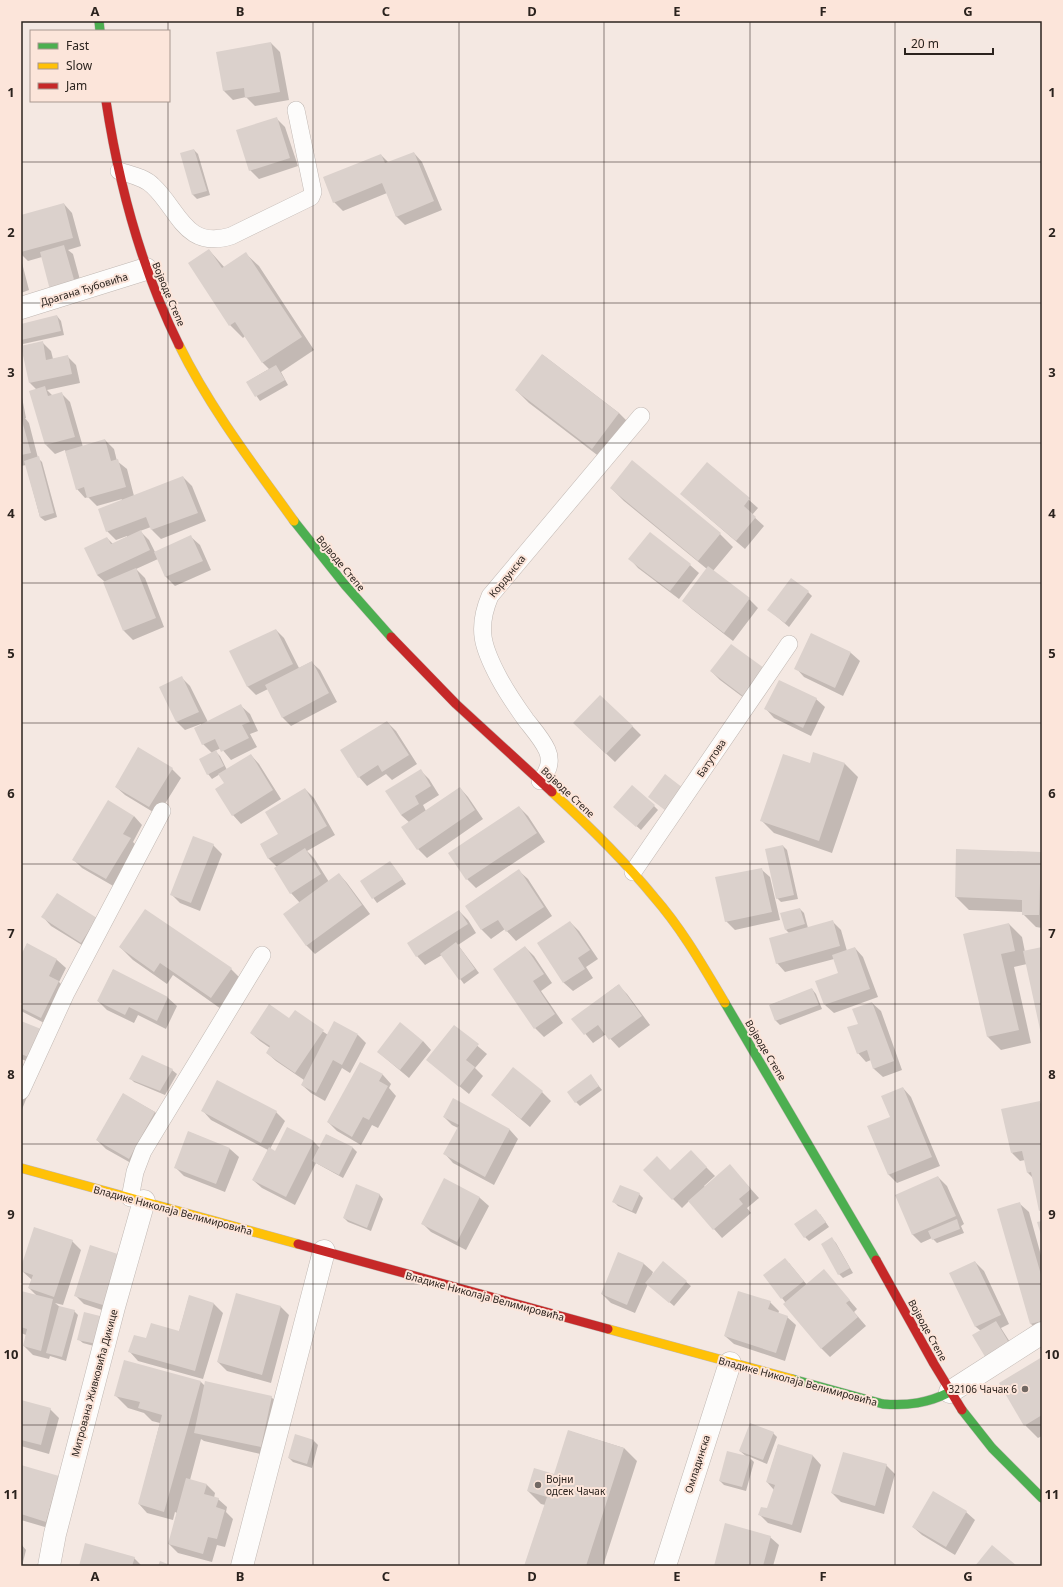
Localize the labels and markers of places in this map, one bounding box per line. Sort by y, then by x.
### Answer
place label: 32106 Чачак 6 [948,1382,1017,1396]
marker: 32106 Чачак 6 [1020,1384,1030,1394]
place label: Војни одсек Чачак [546,1472,606,1498]
marker: Војни одсек Чачак [533,1480,543,1490]

